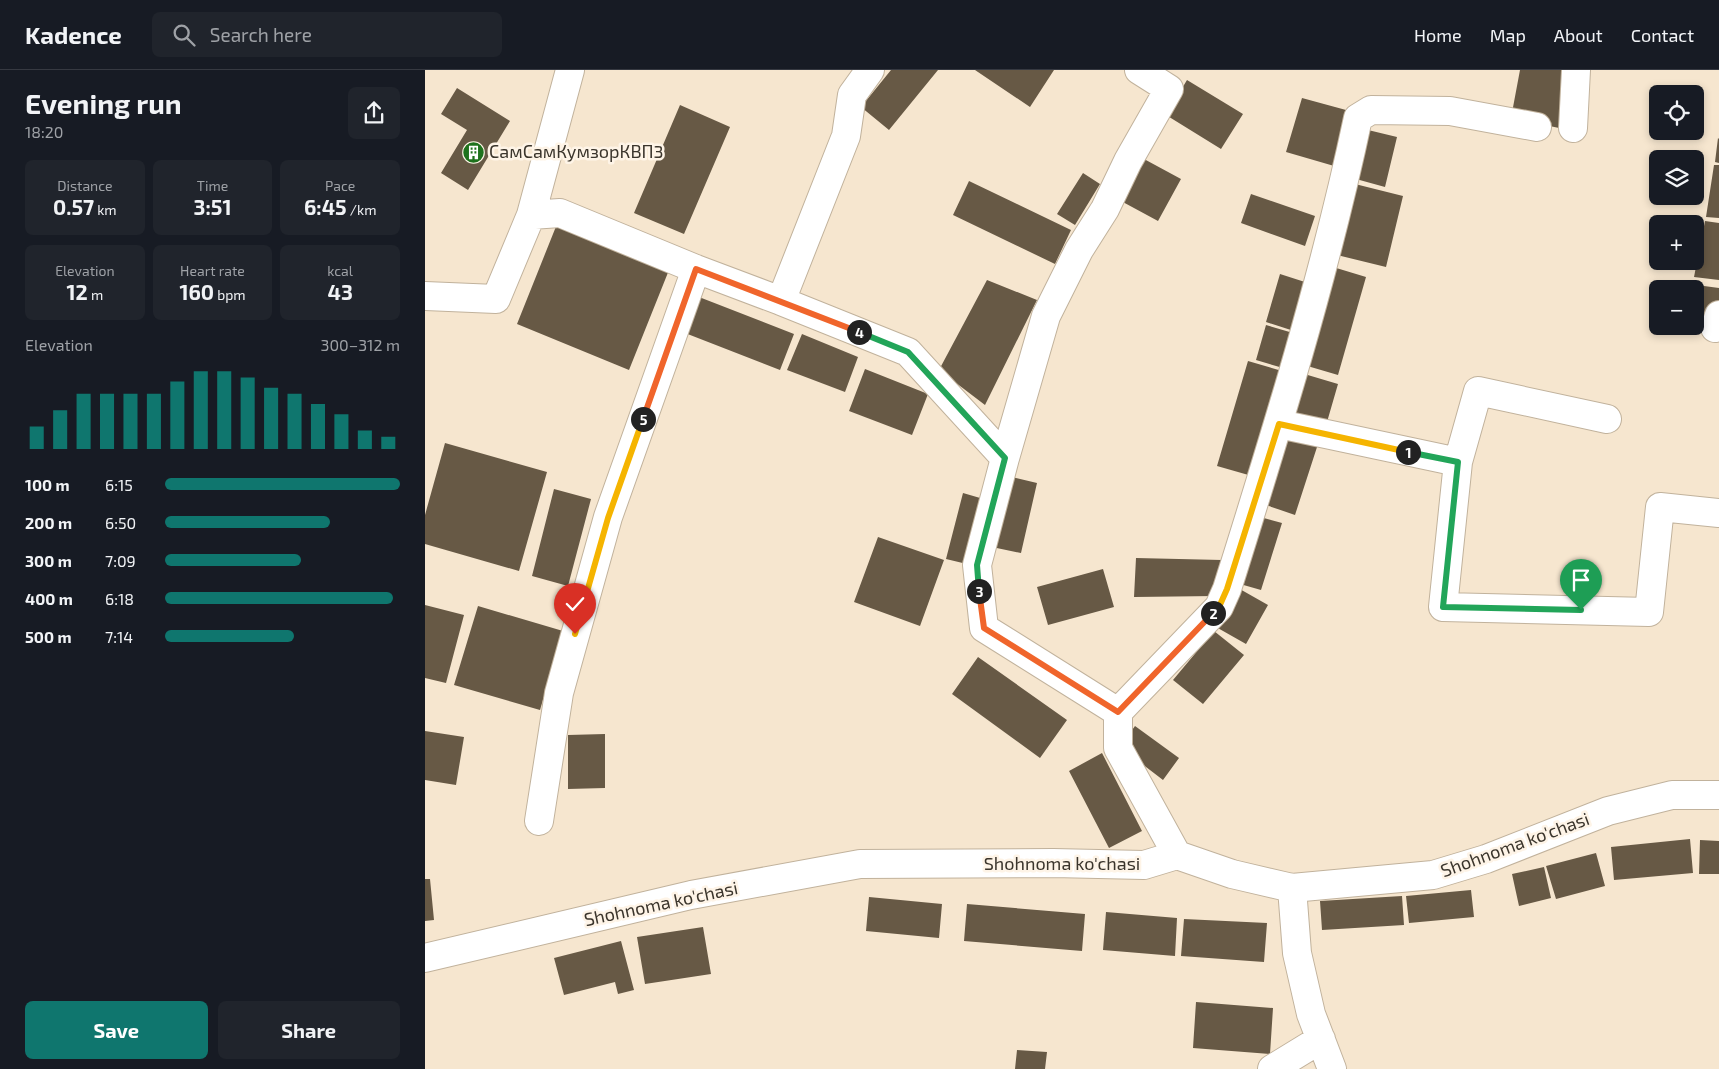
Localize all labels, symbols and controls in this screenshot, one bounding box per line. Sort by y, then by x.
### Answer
search box [152,12,502,57]
text: Kadence [25,20,122,49]
icon: search [170,21,198,49]
text: Search here [210,23,312,46]
text: Home [1414,24,1462,46]
text: Map [1490,24,1526,46]
text: About [1554,24,1603,46]
text: Contact [1631,24,1694,46]
map controls [1649,85,1704,335]
button: locate [1649,85,1704,140]
text: Evening run [25,86,182,120]
button: share [348,87,400,139]
text: 18:20 [25,122,64,141]
building icon: СамСамКумзорКВП3 [461,140,485,164]
place label: СамСамКумзорКВП3 [489,140,664,162]
button: layers [1649,150,1704,205]
text: Distance [57,177,112,194]
text: Time [197,177,228,194]
text: Pace [325,177,355,194]
text: 0.57 [53,194,94,219]
text: 3:51 [194,194,231,219]
text: 6:45 [304,194,347,219]
text: km [94,201,117,218]
text: /km [347,201,376,218]
button: + [1649,215,1704,270]
text: Elevation [55,262,115,279]
text: Heart rate [180,262,245,279]
text: kcal [327,262,353,279]
text: 12 [66,279,88,304]
text: 160 [179,279,214,304]
text: 43 [328,279,353,304]
button: − [1649,280,1704,335]
text: m [88,286,103,303]
text: bpm [214,286,246,303]
pin: 4 [847,320,871,344]
text: 4 [855,324,864,341]
text: Elevation [25,335,93,354]
text: 300–312 m [320,335,400,354]
pin: 5 [631,406,655,432]
text: 5 [640,411,647,428]
pin: 1 [1395,440,1421,464]
text: 1 [1405,444,1412,461]
text: 100 m [25,475,70,494]
text: 6:15 [105,475,133,494]
text: 200 m [25,513,72,532]
text: 6:50 [105,513,136,532]
text: 300 m [25,551,72,570]
text: 7:09 [105,551,136,570]
pin [1560,559,1602,610]
icon: arrive [1567,566,1595,594]
pin: 3 [967,578,991,604]
pin [554,583,596,634]
text: 3 [976,583,983,600]
text: 400 m [25,589,73,608]
text: 6:18 [105,589,134,608]
icon: check [561,590,589,618]
pin: 2 [1201,600,1225,626]
text: 2 [1209,605,1218,622]
text: 500 m [25,627,72,646]
text: 7:14 [105,627,133,646]
street label: Shohnoma ko'chasi [1437,807,1592,881]
street label: Shohnoma ko'chasi [984,852,1140,874]
street label: Shohnoma ko'chasi [582,876,740,930]
button: Save [25,1001,208,1059]
button: Share [218,1001,400,1059]

